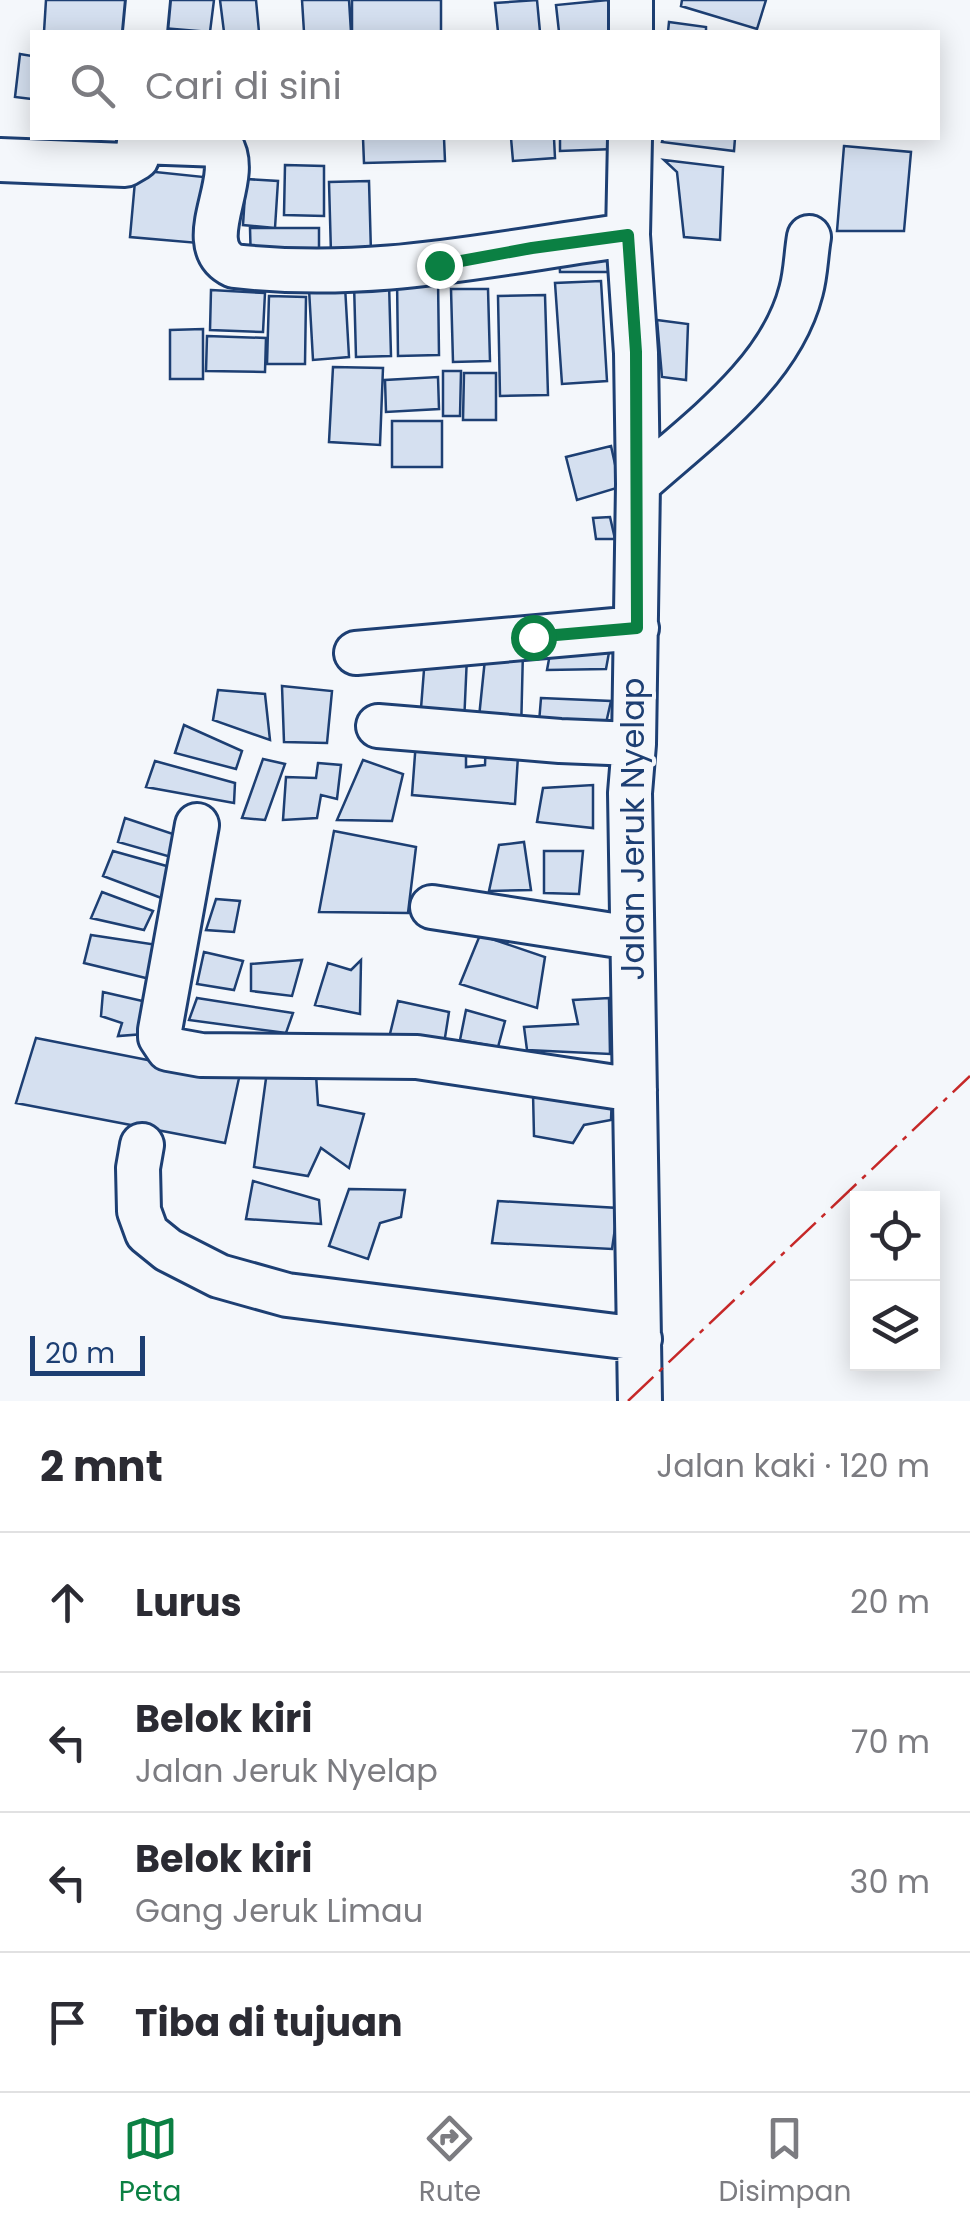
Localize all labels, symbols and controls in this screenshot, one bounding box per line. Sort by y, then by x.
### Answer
search box [30,30,940,140]
icon: search [65,58,120,113]
text: Cari di sini [145,59,342,112]
route end [417,243,463,289]
route start [511,615,557,661]
street label: Jalan Jeruk Nyelap [610,678,655,980]
map controls [850,1191,940,1371]
button: locate [850,1191,940,1281]
button: layers [850,1281,940,1371]
scale bar [30,1331,145,1376]
text: 20 m [45,1334,115,1373]
text: 2 mnt [40,1437,163,1496]
text: Jalan kaki · 120 m [656,1443,930,1488]
icon: ahead [40,1575,95,1630]
text: Lurus [135,1576,242,1629]
text: 20 m [850,1579,930,1624]
text: Belok kiri [135,1692,313,1745]
icon: left [40,1715,95,1770]
text: 70 m [851,1719,930,1764]
text: Jalan Jeruk Nyelap [135,1748,438,1793]
text: Belok kiri [135,1832,313,1885]
icon: left [40,1855,95,1910]
text: 30 m [850,1859,930,1904]
text: Gang Jeruk Limau [135,1888,423,1933]
icon: arrive [40,1995,95,2050]
text: Tiba di tujuan [135,1996,403,2049]
tab: Peta [119,2111,181,2213]
tab: Rute [419,2111,481,2213]
tab: Disimpan [719,2111,851,2213]

